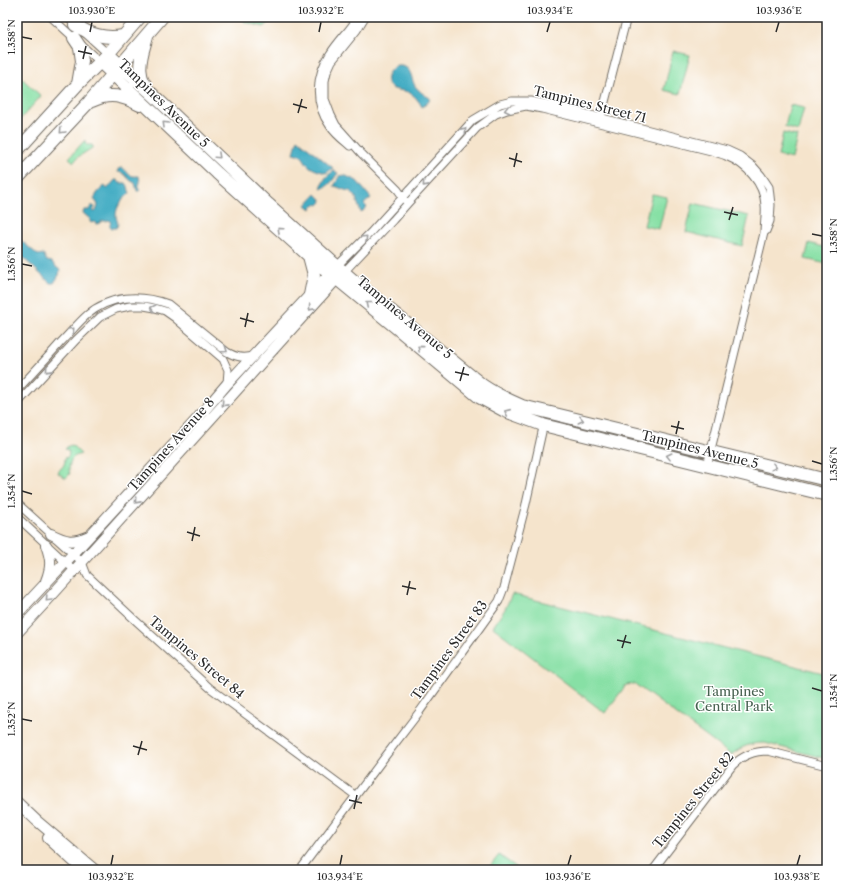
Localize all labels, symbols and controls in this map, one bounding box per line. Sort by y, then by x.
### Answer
text: 103.930°E [69,4,115,17]
text: 103.932°E [298,4,344,17]
text: 103.934°E [527,4,573,17]
text: 103.936°E [756,4,802,17]
text: 1.358°N [5,19,18,55]
street label: Tampines Avenue 5 [115,56,213,150]
street label: Tampines Street 71 [532,82,649,126]
one-way arrow [504,106,510,114]
one-way arrow [162,121,170,129]
one-way arrow [60,126,67,134]
one-way arrow [459,127,466,135]
one-way arrow [213,151,221,159]
one-way arrow [423,179,430,186]
text: 1.358°N [827,218,840,254]
one-way arrow [277,227,285,235]
one-way arrow [360,236,368,243]
text: 1.356°N [5,246,18,282]
street label: Tampines Avenue 5 [354,272,456,362]
one-way arrow [365,302,373,309]
one-way arrow [308,303,315,311]
one-way arrow [150,304,156,312]
one-way arrow [68,327,75,335]
one-way arrow [221,345,228,353]
one-way arrow [417,345,425,352]
one-way arrow [46,365,53,373]
street label: Tampines Avenue 8 [125,394,217,494]
one-way arrow [221,400,228,407]
one-way arrow [503,408,510,416]
one-way arrow [578,415,585,424]
street label: Tampines Avenue 5 [640,427,760,471]
text: 1.356°N [827,446,840,482]
one-way arrow [665,453,672,461]
one-way arrow [771,463,777,471]
text: 1.354°N [5,473,18,509]
one-way arrow [134,496,141,504]
one-way arrow [45,594,53,602]
street label: Tampines Street 83 [408,597,490,703]
street label: Tampines Street 84 [146,612,248,702]
text: 1.354°N [827,673,840,709]
park label: Tampines Central Park [695,683,773,714]
text: 1.352°N [5,701,18,737]
street label: Tampines Street 82 [649,749,737,851]
text: 103.932°E [88,870,134,883]
text: 103.934°E [317,870,363,883]
text: 103.936°E [545,870,591,883]
text: 103.938°E [774,870,820,883]

